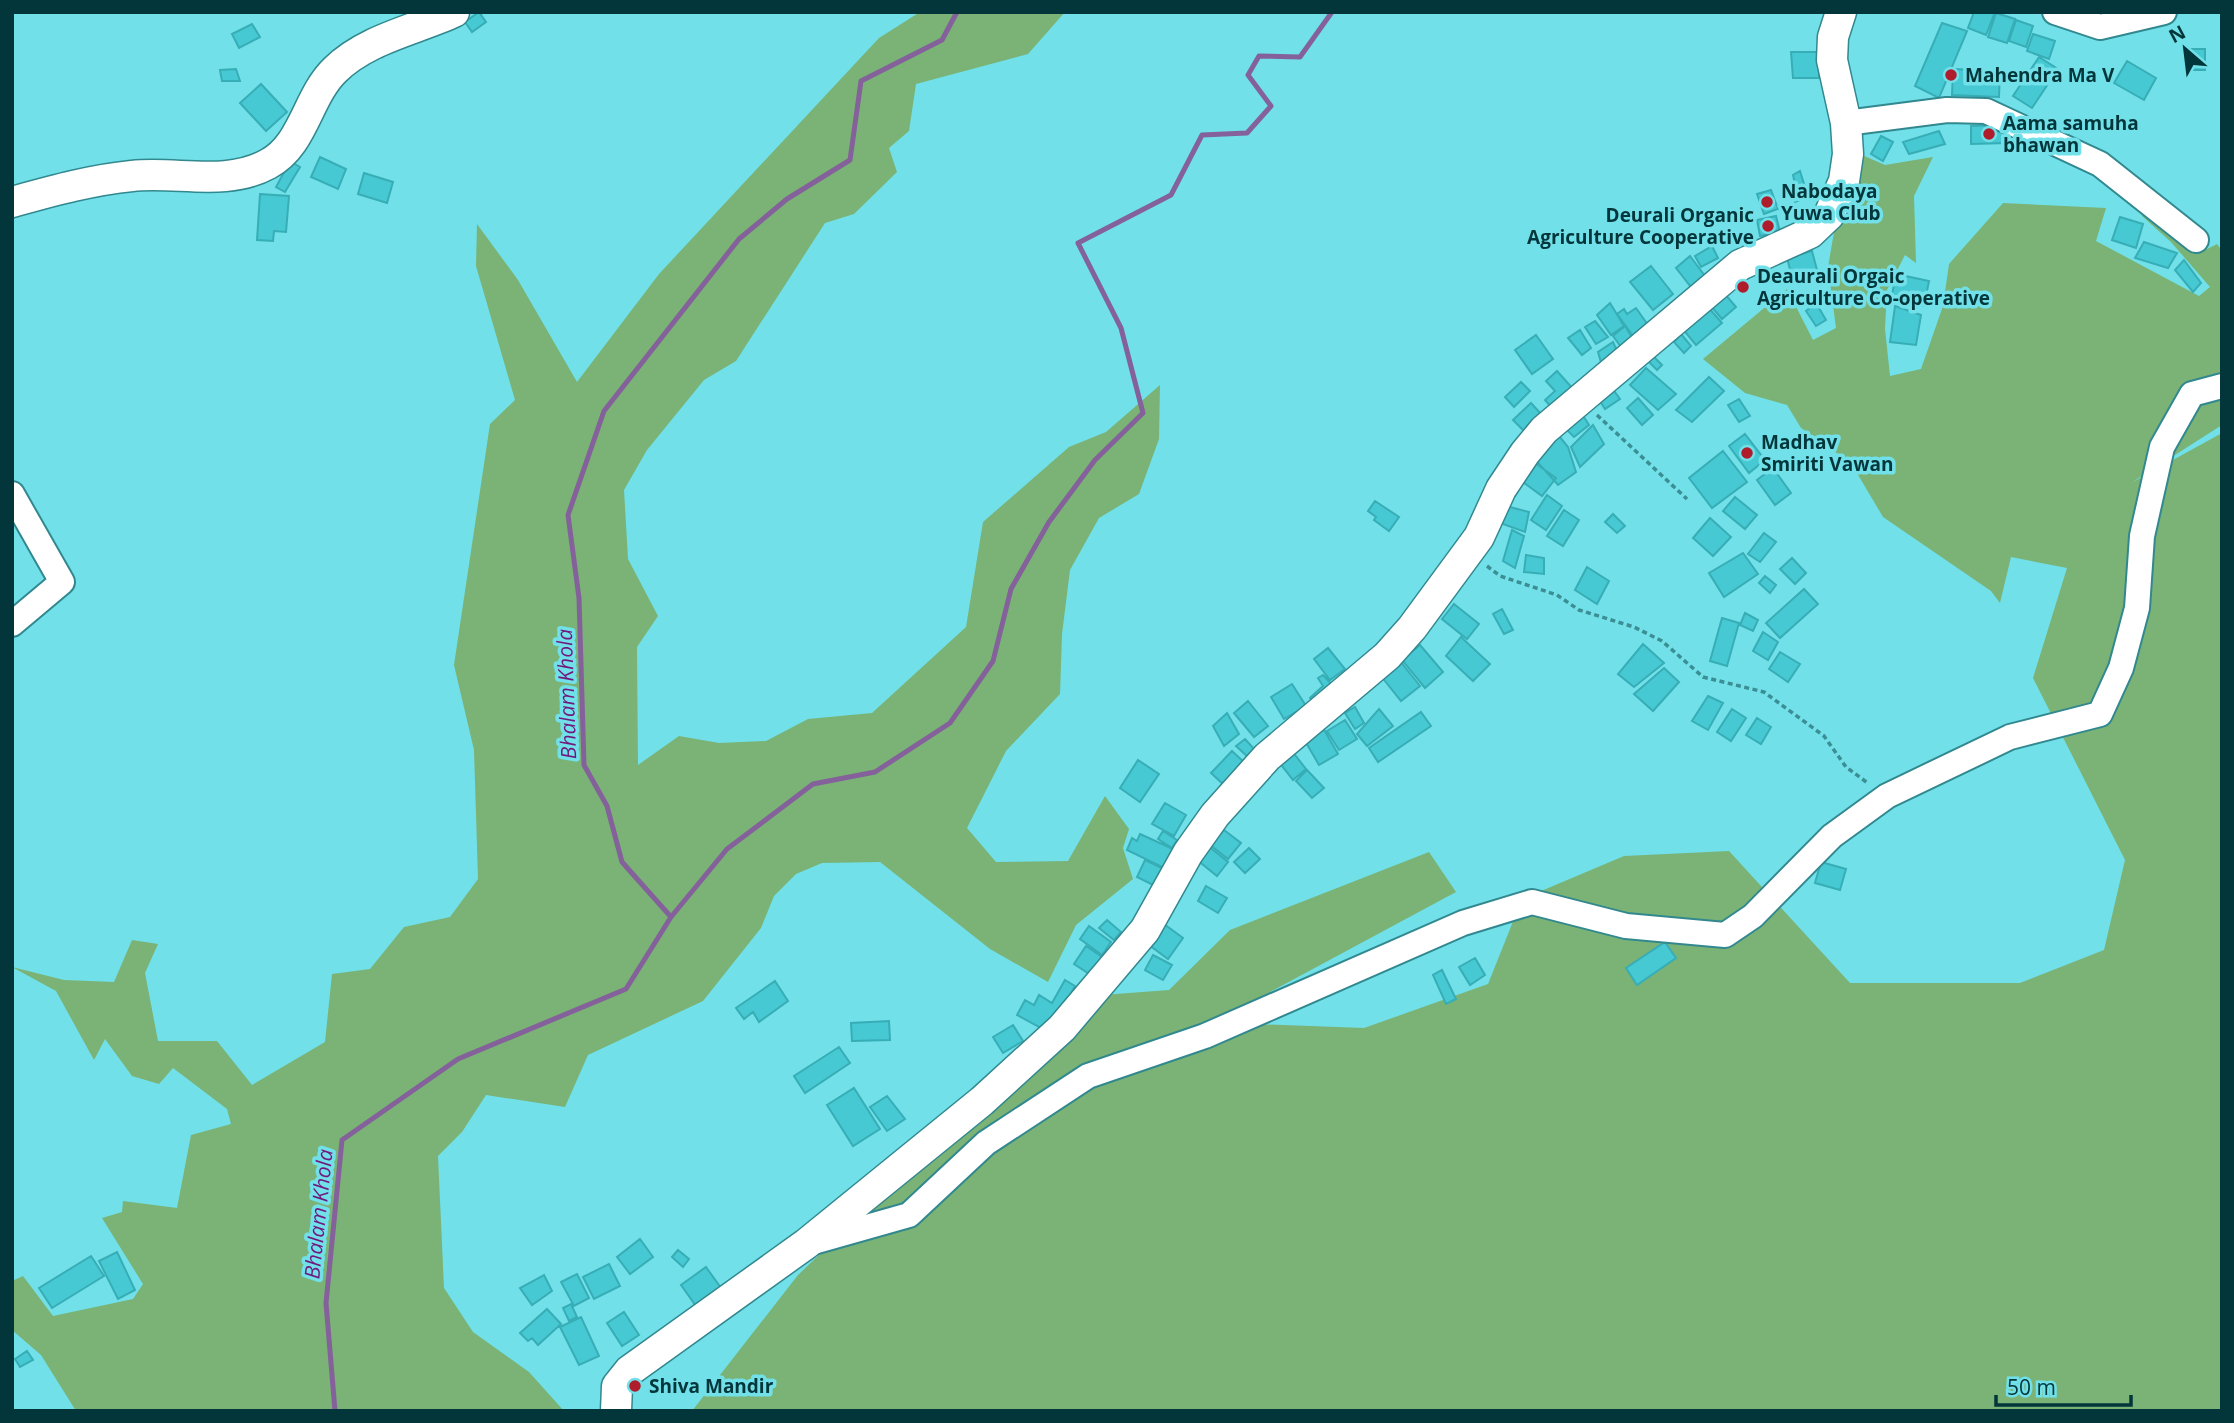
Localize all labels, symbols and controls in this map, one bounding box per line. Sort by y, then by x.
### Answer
north arrow [2150,14,2220,84]
text: N [2164,19,2190,49]
place label: Mahendra Ma V [1965,62,2115,88]
marker: Mahendra Ma V [1943,67,1959,83]
place label: Aama samuha bhawan [2003,110,2139,158]
marker: Aama samuha bhawan [1981,126,1997,142]
place label: Nabodaya Yuwa Club [1781,178,1880,226]
marker: Nabodaya Yuwa Club [1759,194,1775,210]
place label: Deurali Organic Agriculture Cooperative [1527,202,1754,250]
marker: Deurali Organic Agriculture Cooperative [1760,218,1776,234]
place label: Deaurali Orgaic Agriculture Co-operative [1757,263,1990,311]
marker: Deaurali Orgaic Agriculture Co-operative [1735,279,1751,295]
place label: Madhav Smiriti Vawan [1761,429,1893,477]
marker: Madhav Smiriti Vawan [1739,445,1755,461]
water label: Bhalam Khola [550,628,582,760]
water label: Bhalam Khola [297,1147,339,1280]
scale bar [1996,1364,2131,1408]
place label: Shiva Mandir [649,1373,774,1399]
text: 50 m [2007,1373,2056,1401]
marker: Shiva Mandir [627,1378,643,1394]

